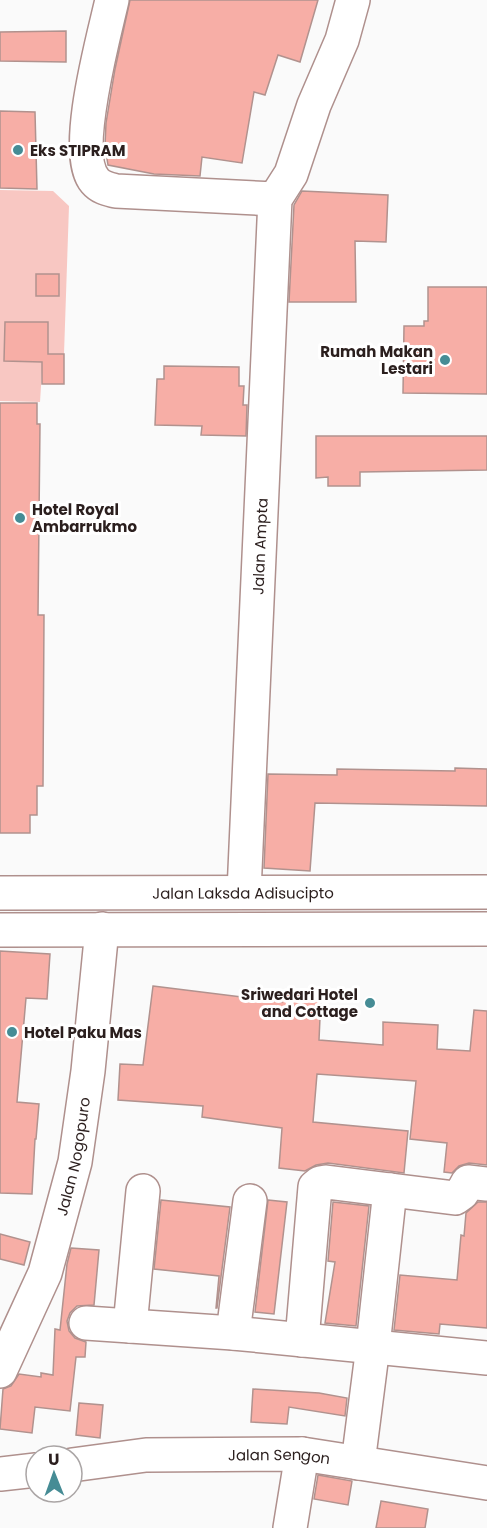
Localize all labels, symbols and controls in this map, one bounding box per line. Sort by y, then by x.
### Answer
place label: Eks STIPRAM [30,140,125,161]
marker: Eks STIPRAM [11,143,25,157]
place label: Rumah Makan Lestari [320,341,433,379]
marker: Rumah Makan Lestari [438,353,452,367]
street label: Jalan Ampta [247,497,272,595]
place label: Hotel Royal Ambarrukmo [32,499,137,537]
marker: Hotel Royal Ambarrukmo [13,511,27,525]
street label: Jalan Laksda Adisucipto [152,882,334,903]
place label: Sriwedari Hotel and Cottage [241,984,358,1022]
marker: Sriwedari Hotel and Cottage [363,996,377,1010]
place label: Hotel Paku Mas [24,1022,142,1043]
marker: Hotel Paku Mas [5,1025,19,1039]
street label: Jalan Nogopuro [51,1096,95,1218]
north arrow [24,1444,84,1504]
street label: Jalan Sengon [228,1444,332,1469]
text: U [48,1448,60,1471]

